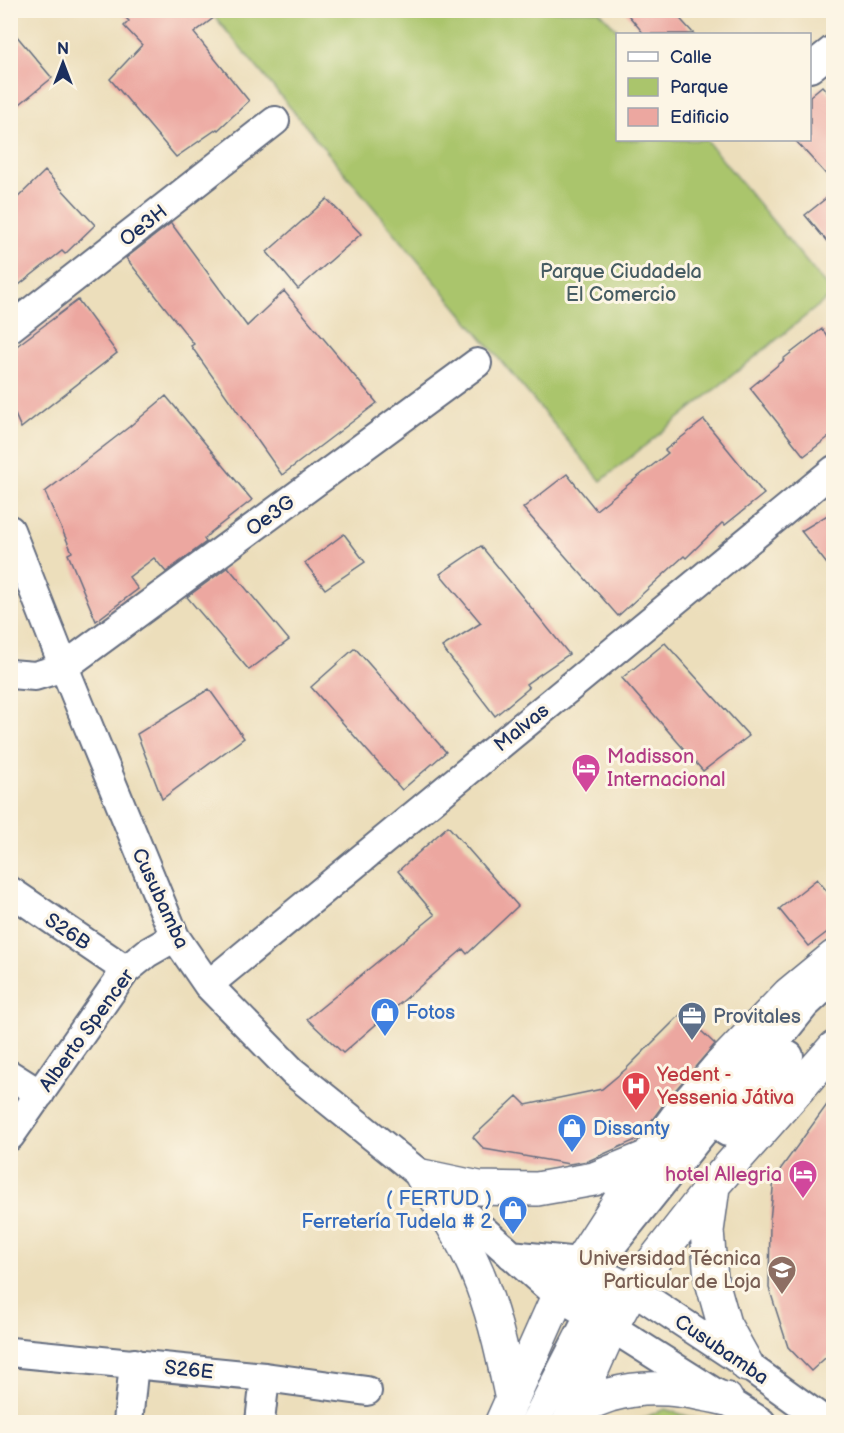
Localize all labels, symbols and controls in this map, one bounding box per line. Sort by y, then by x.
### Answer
north arrow [33,33,93,93]
legend [616,33,811,141]
text: N [57,40,69,59]
text: Calle [670,47,712,68]
text: Parque [670,77,728,98]
text: Edificio [670,107,729,128]
street label: Oe3H [115,200,172,252]
park label: Parque Ciudadela El Comercio [540,260,702,307]
street label: Oe3G [242,490,300,541]
street label: Malvas [489,698,554,757]
place label: Madisson Internacional [607,745,725,792]
hotel icon: Madisson Internacional [570,752,602,794]
street label: Cusubamba [126,844,194,953]
street label: S26B [40,908,95,956]
street label: Alberto Spencer [34,964,140,1097]
shop icon: Fotos [369,996,401,1038]
office icon: Provitales [676,1000,708,1042]
place label: Fotos [406,1001,455,1025]
place label: Provitales [713,1005,801,1029]
place label: Yedent - Yessenia Játiva [656,1063,794,1110]
hospital icon: Yedent - Yessenia Játiva [620,1070,652,1112]
shop icon: Dissanty [556,1112,588,1154]
place label: Dissanty [593,1117,670,1141]
hotel icon: hotel Allegria [787,1158,819,1200]
place label: hotel Allegria [665,1163,782,1187]
place label: ( FERTUD ) Ferretería Tudela # 2 [301,1187,492,1234]
shop icon: ( FERTUD ) Ferretería Tudela # 2 [497,1194,529,1236]
place label: Universidad Técnica Particular de Loja [579,1247,761,1294]
school or university icon: Universidad Técnica Particular de Loja [766,1254,798,1296]
street label: Cusubamba [670,1310,773,1390]
street label: S26E [163,1355,215,1385]

